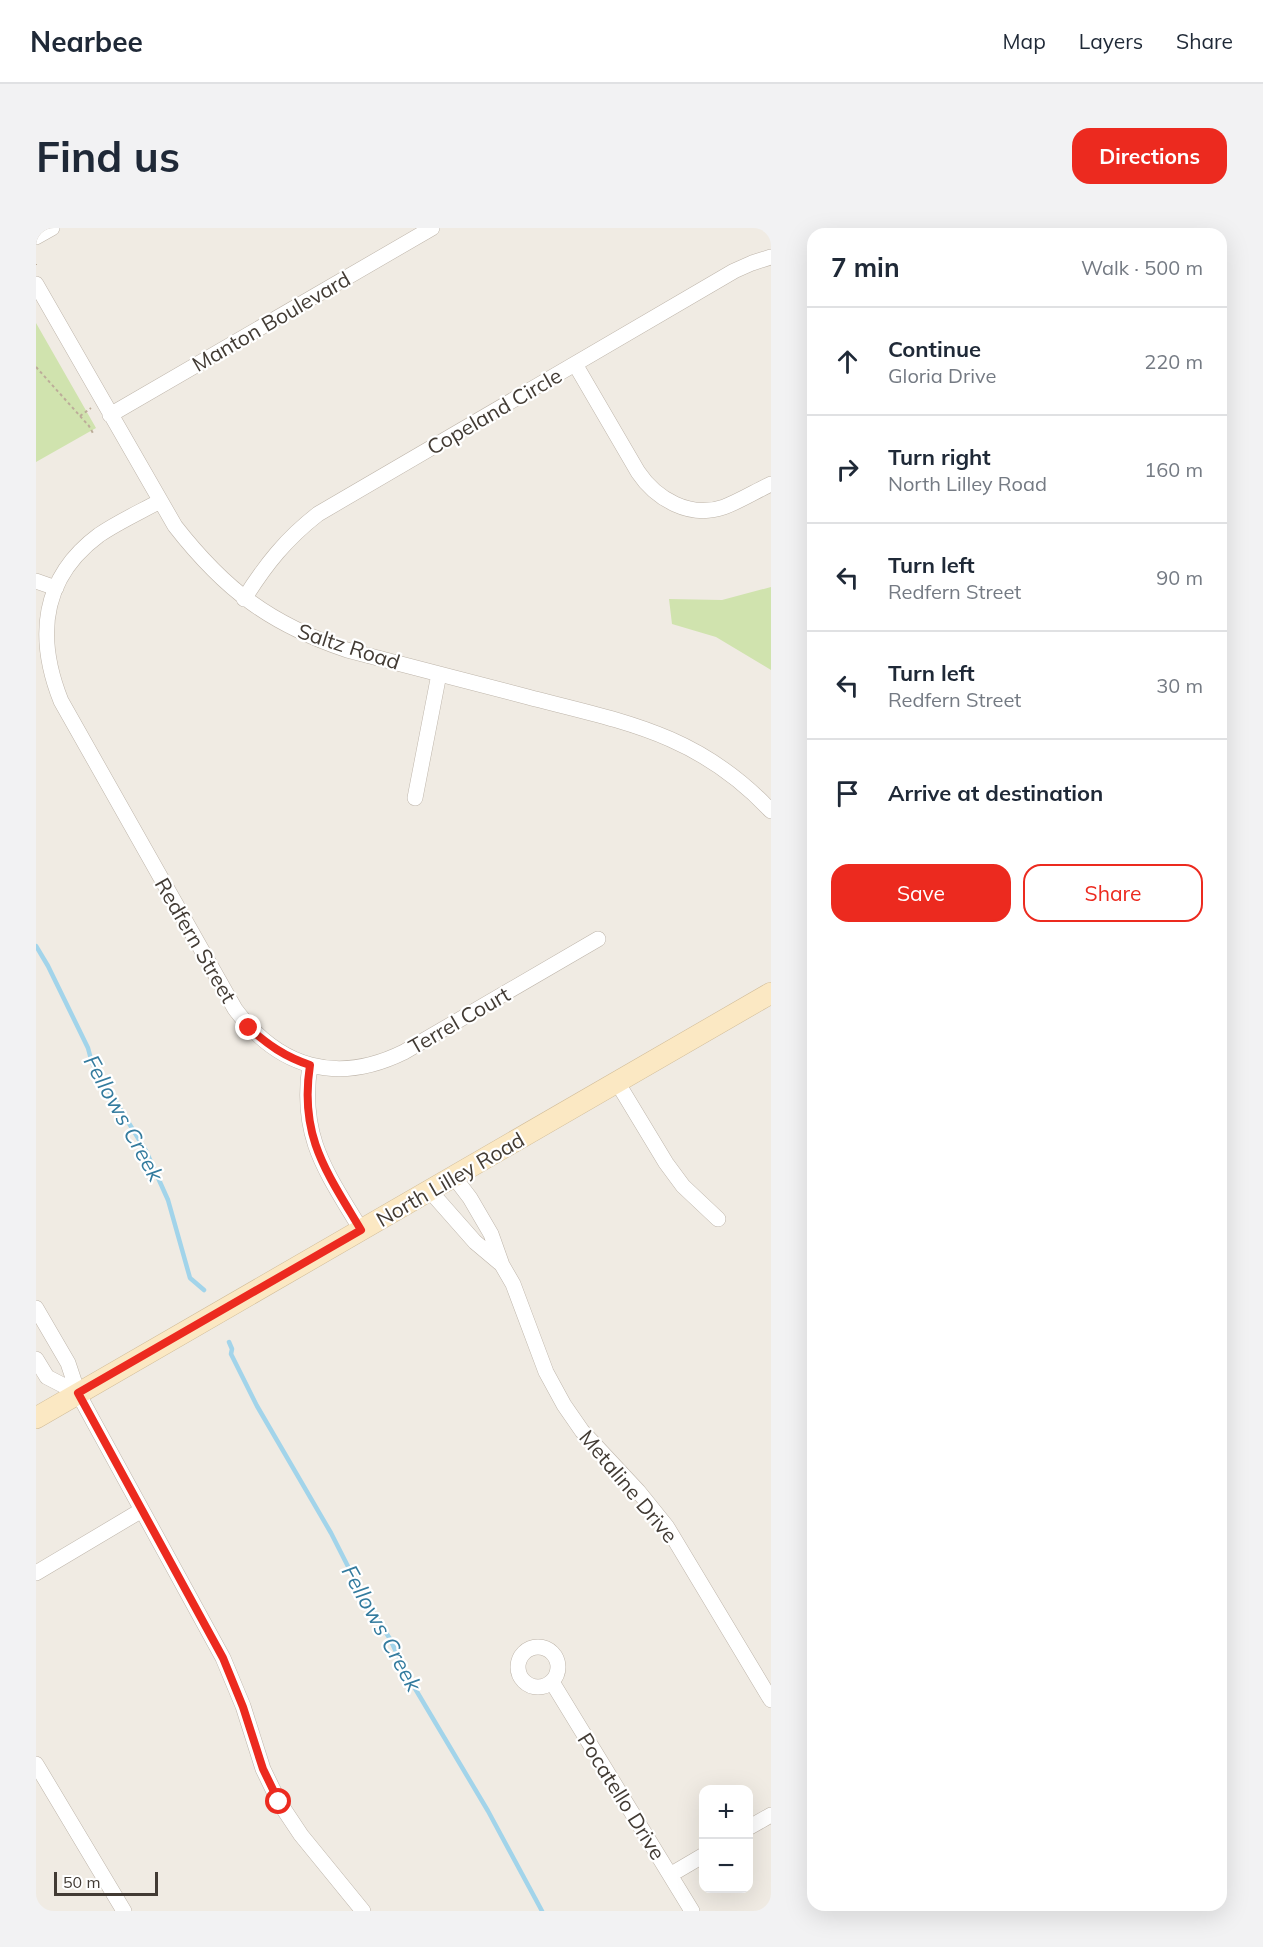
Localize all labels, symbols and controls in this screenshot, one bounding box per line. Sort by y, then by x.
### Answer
text: Nearbee [30,24,143,59]
text: Map [1003,28,1046,54]
text: Layers [1079,28,1143,54]
text: Share [1176,28,1233,54]
button: Directions [1072,128,1227,184]
text: Find us [36,130,180,183]
text: 7 min [831,251,900,284]
text: Walk · 500 m [1081,255,1203,280]
street label: Manton Boulevard [187,265,355,377]
text: Continue [888,335,981,363]
icon: ahead [831,345,864,378]
text: 220 m [1144,349,1203,374]
street label: Copeland Circle [422,362,566,460]
text: Gloria Drive [888,363,996,388]
text: Turn right [888,443,991,471]
icon: right [831,453,864,486]
text: 160 m [1144,457,1203,482]
text: North Lilley Road [888,471,1047,496]
text: Turn left [888,551,975,579]
icon: left [831,561,864,594]
text: 90 m [1156,565,1203,590]
text: Redfern Street [888,579,1021,604]
street label: Saltz Road [295,617,403,675]
text: Turn left [888,659,975,687]
icon: left [831,669,864,702]
text: 30 m [1156,673,1203,698]
text: Redfern Street [888,687,1021,712]
icon: arrive [831,777,864,810]
text: Arrive at destination [888,779,1103,807]
button: Save [831,864,1011,922]
button: Share [1023,864,1203,922]
street label: Redfern Street [150,873,242,1007]
street label: Terrel Court [404,981,514,1059]
route end [235,1014,261,1040]
water label: Fellows Creek [78,1050,171,1187]
street label: North Lilley Road [371,1126,529,1232]
street label: Metaline Drive [574,1424,684,1548]
water label: Fellows Creek [336,1560,429,1697]
street label: Pocatello Drive [573,1728,671,1864]
map controls [699,1785,753,1893]
button: + [699,1785,753,1839]
route start [265,1788,291,1814]
button: − [699,1839,753,1893]
scale bar [54,1869,158,1896]
text: 50 m [63,1872,100,1892]

